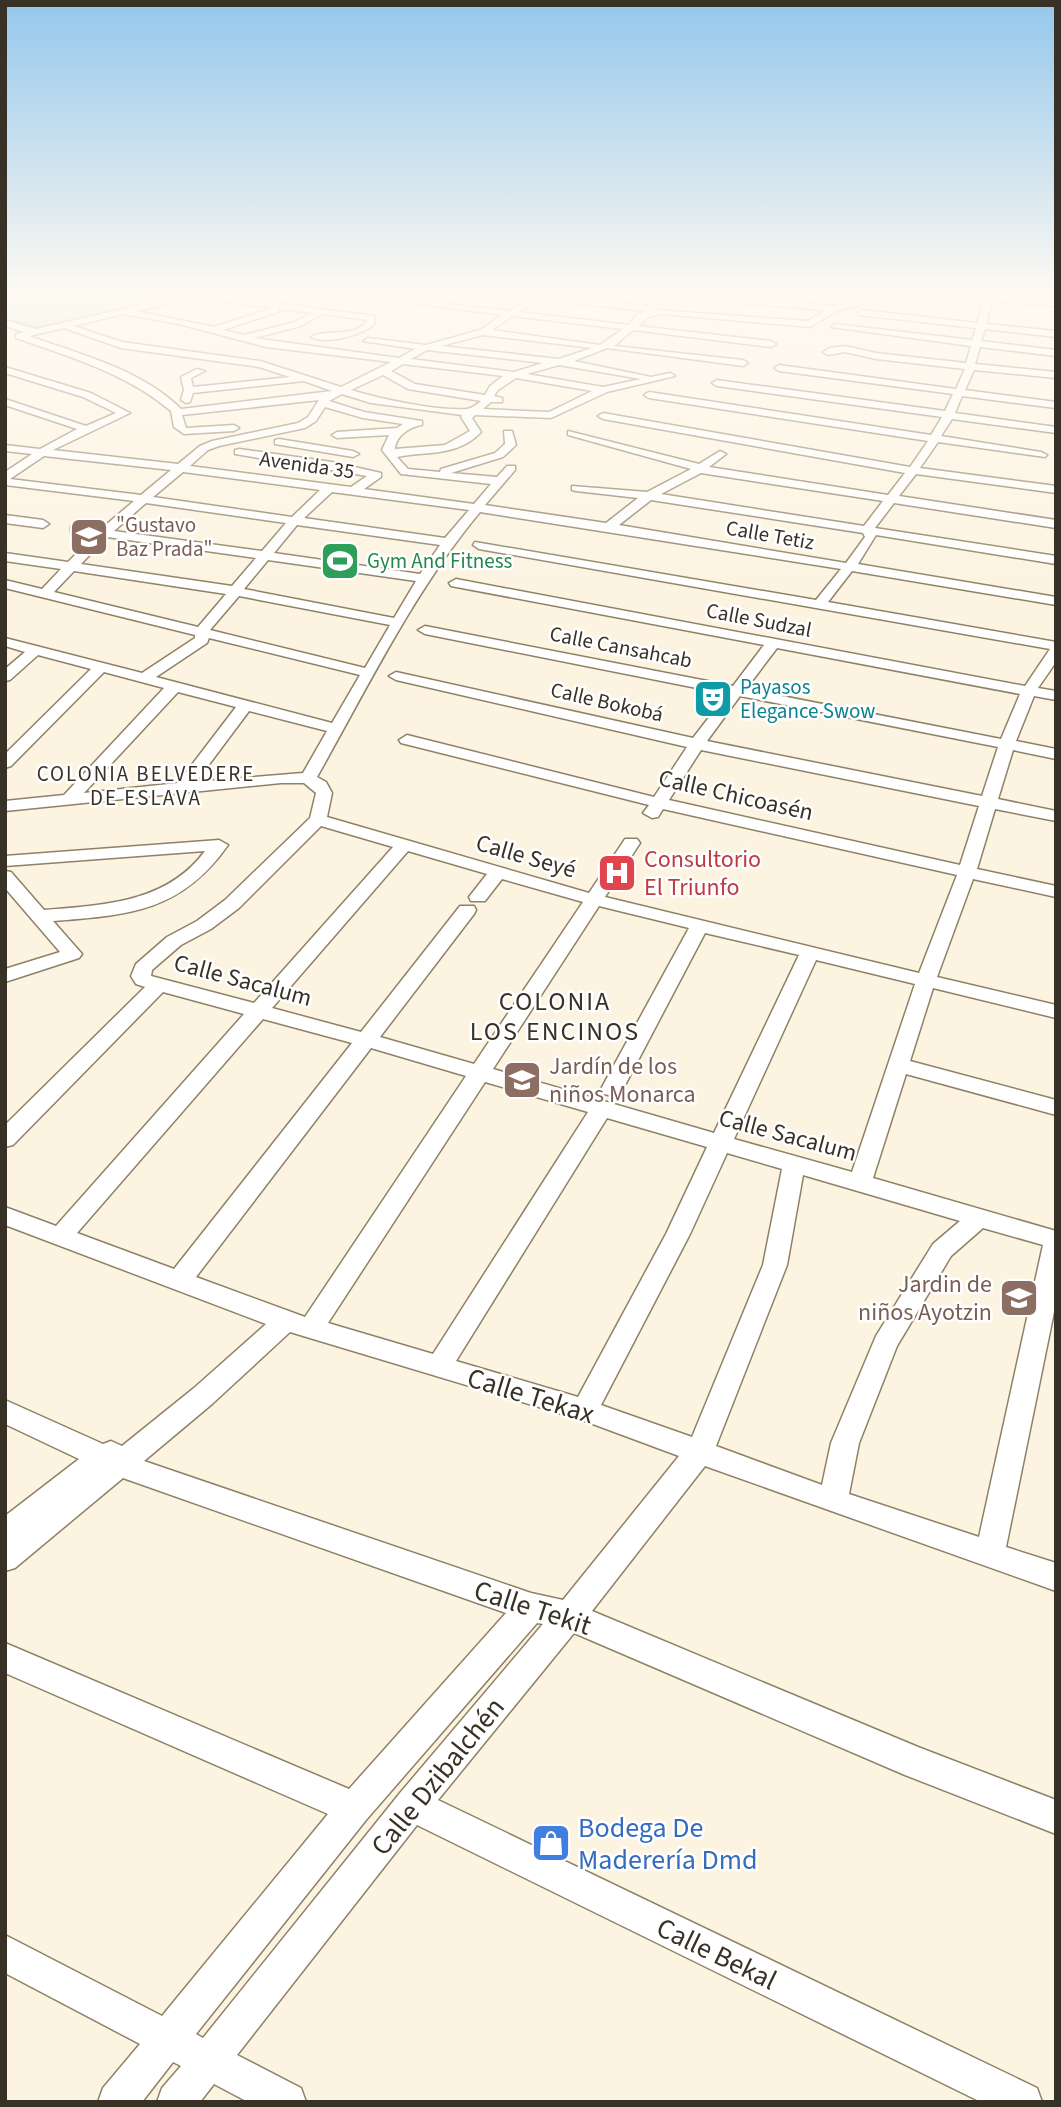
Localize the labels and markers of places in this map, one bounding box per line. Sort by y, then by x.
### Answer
place label: "Gustavo Baz Prada" [116,510,213,564]
school or university icon: "Gustavo Baz Prada" [68,516,110,558]
sports icon: Gym And Fitness [319,540,361,582]
place label: Gym And Fitness [367,546,512,576]
place label: Payasos Elegance Swow [740,672,875,726]
theatre icon: Payasos Elegance Swow [692,678,734,720]
place label: Consultorio El Triunfo [644,842,761,905]
hospital icon: Consultorio El Triunfo [596,852,638,894]
place label: Jardín de los niños Monarca [549,1049,696,1112]
school or university icon: Jardín de los niños Monarca [501,1059,543,1101]
place label: Jardin de niños Ayotzin [858,1267,992,1330]
school or university icon: Jardin de niños Ayotzin [998,1277,1040,1319]
place label: Bodega De Maderería Dmd [578,1808,758,1880]
shop icon: Bodega De Maderería Dmd [530,1822,572,1864]

